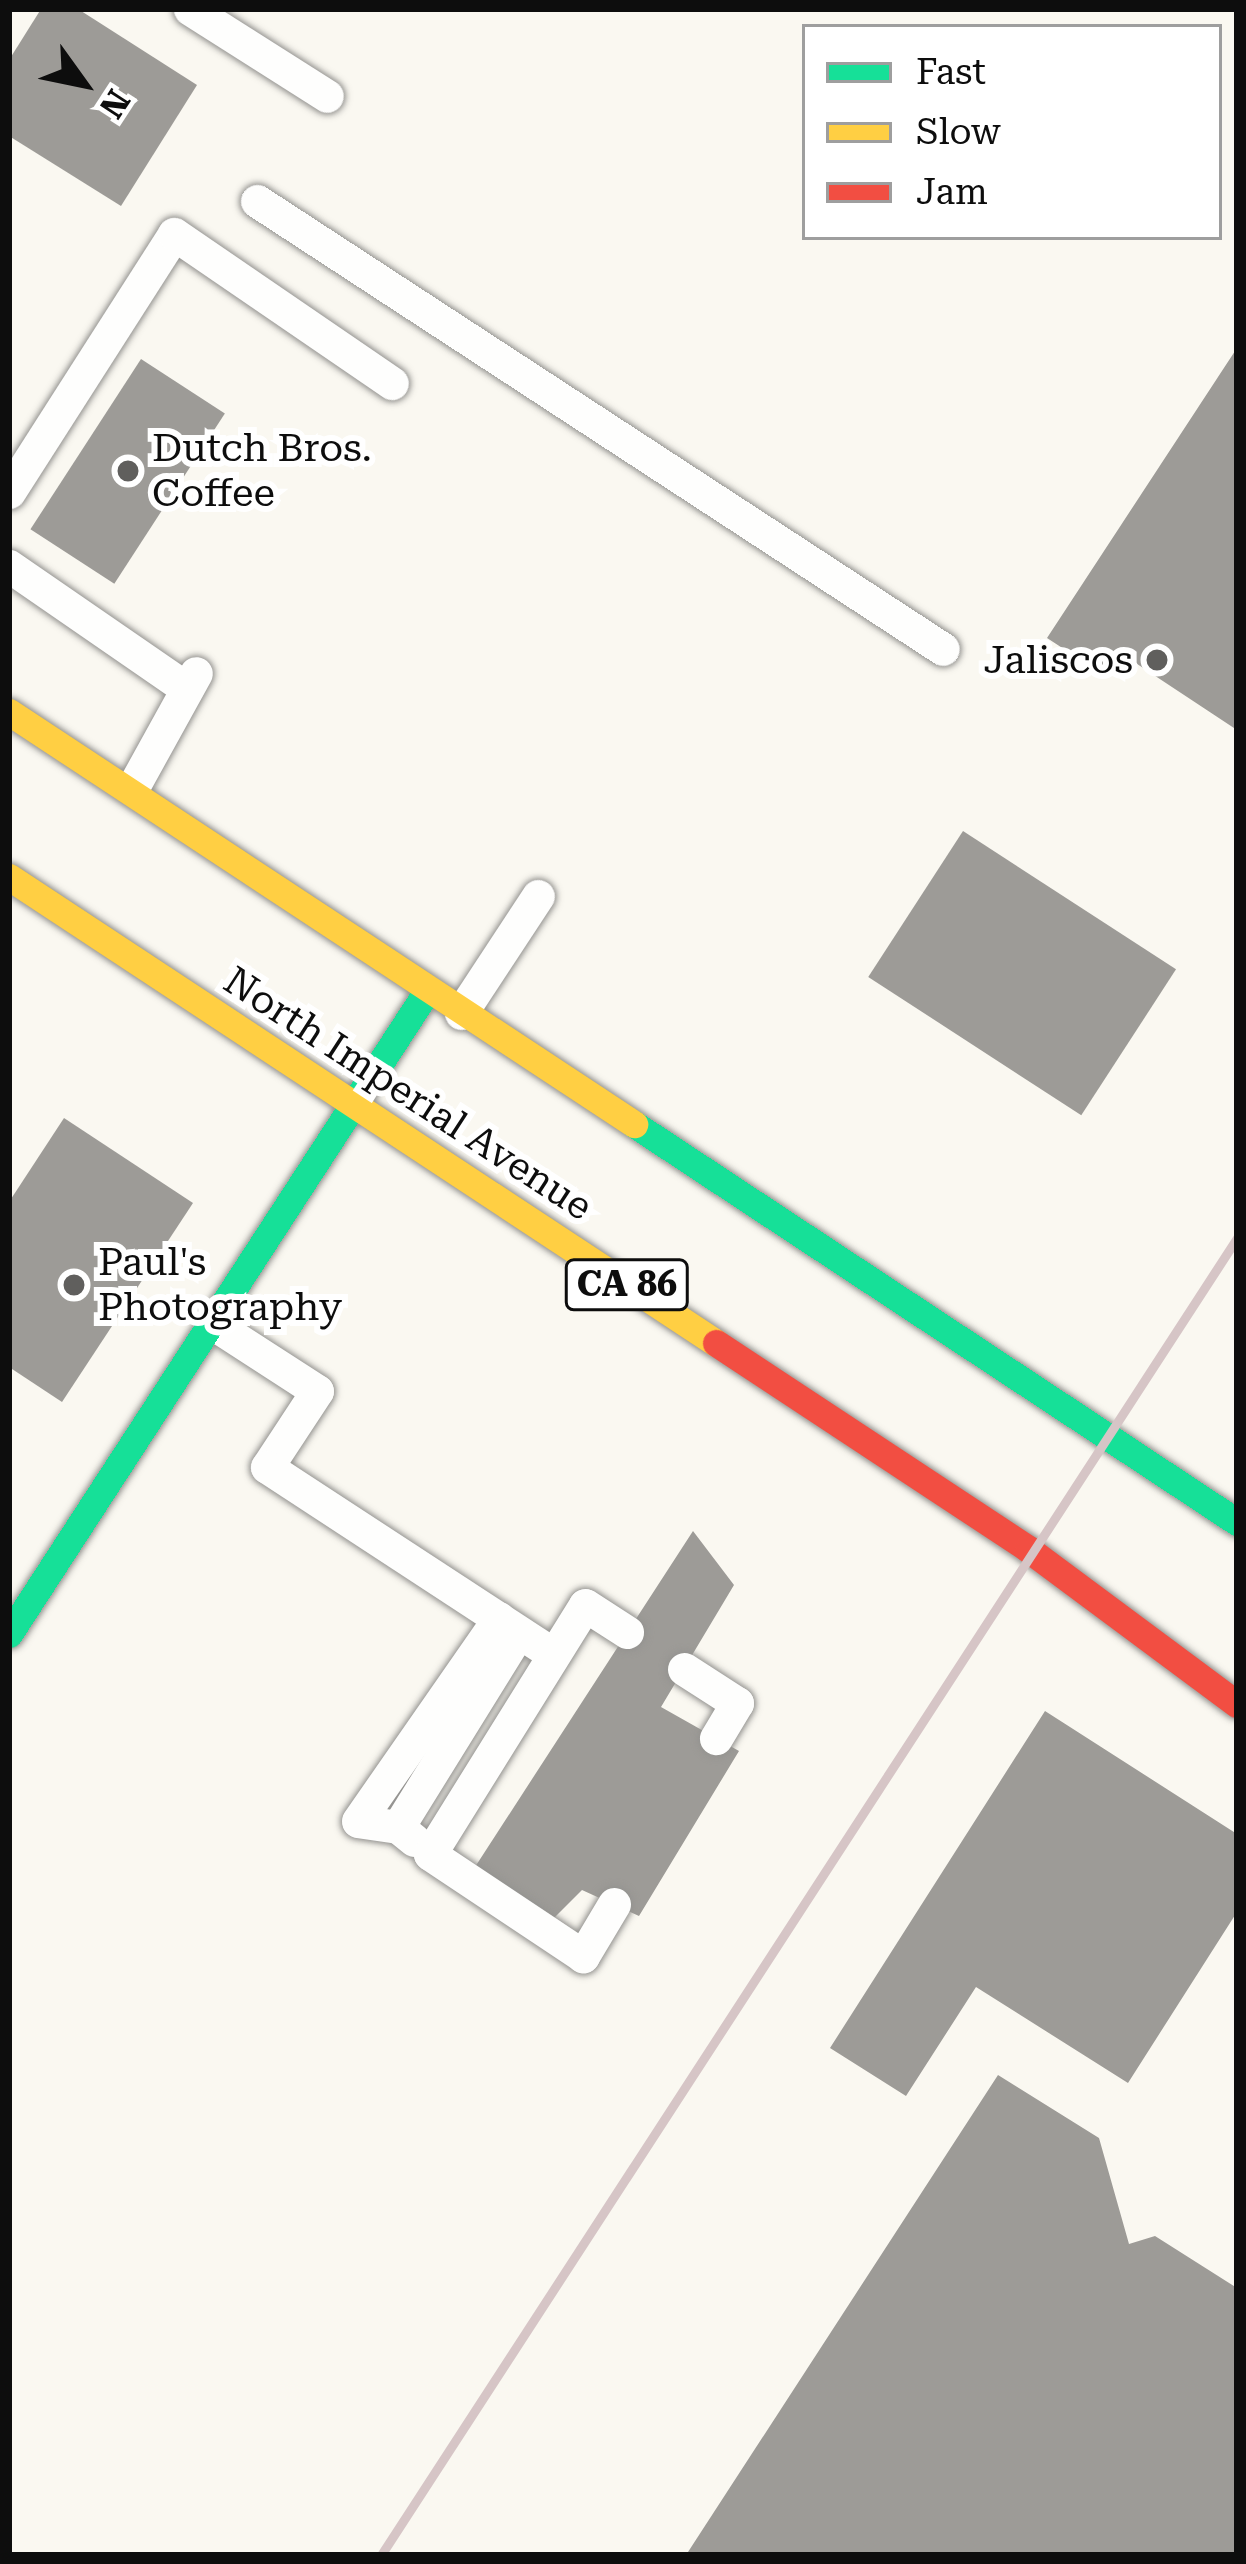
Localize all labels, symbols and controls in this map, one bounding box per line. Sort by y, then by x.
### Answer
north arrow [24,24,144,144]
legend [802,24,1222,240]
text: Fast [916,51,986,93]
text: N [91,83,138,125]
text: Slow [916,111,1001,153]
text: Jam [916,171,988,213]
place label: Dutch Bros. Coffee [152,426,372,517]
marker: Dutch Bros. Coffee [115,458,141,484]
place label: Jaliscos [984,637,1133,683]
marker: Jaliscos [1144,647,1170,673]
street label: North Imperial Avenue [215,957,601,1231]
place label: Paul's Photography [98,1240,342,1331]
road number: CA 86 [564,1255,690,1315]
marker: Paul's Photography [61,1272,87,1298]

